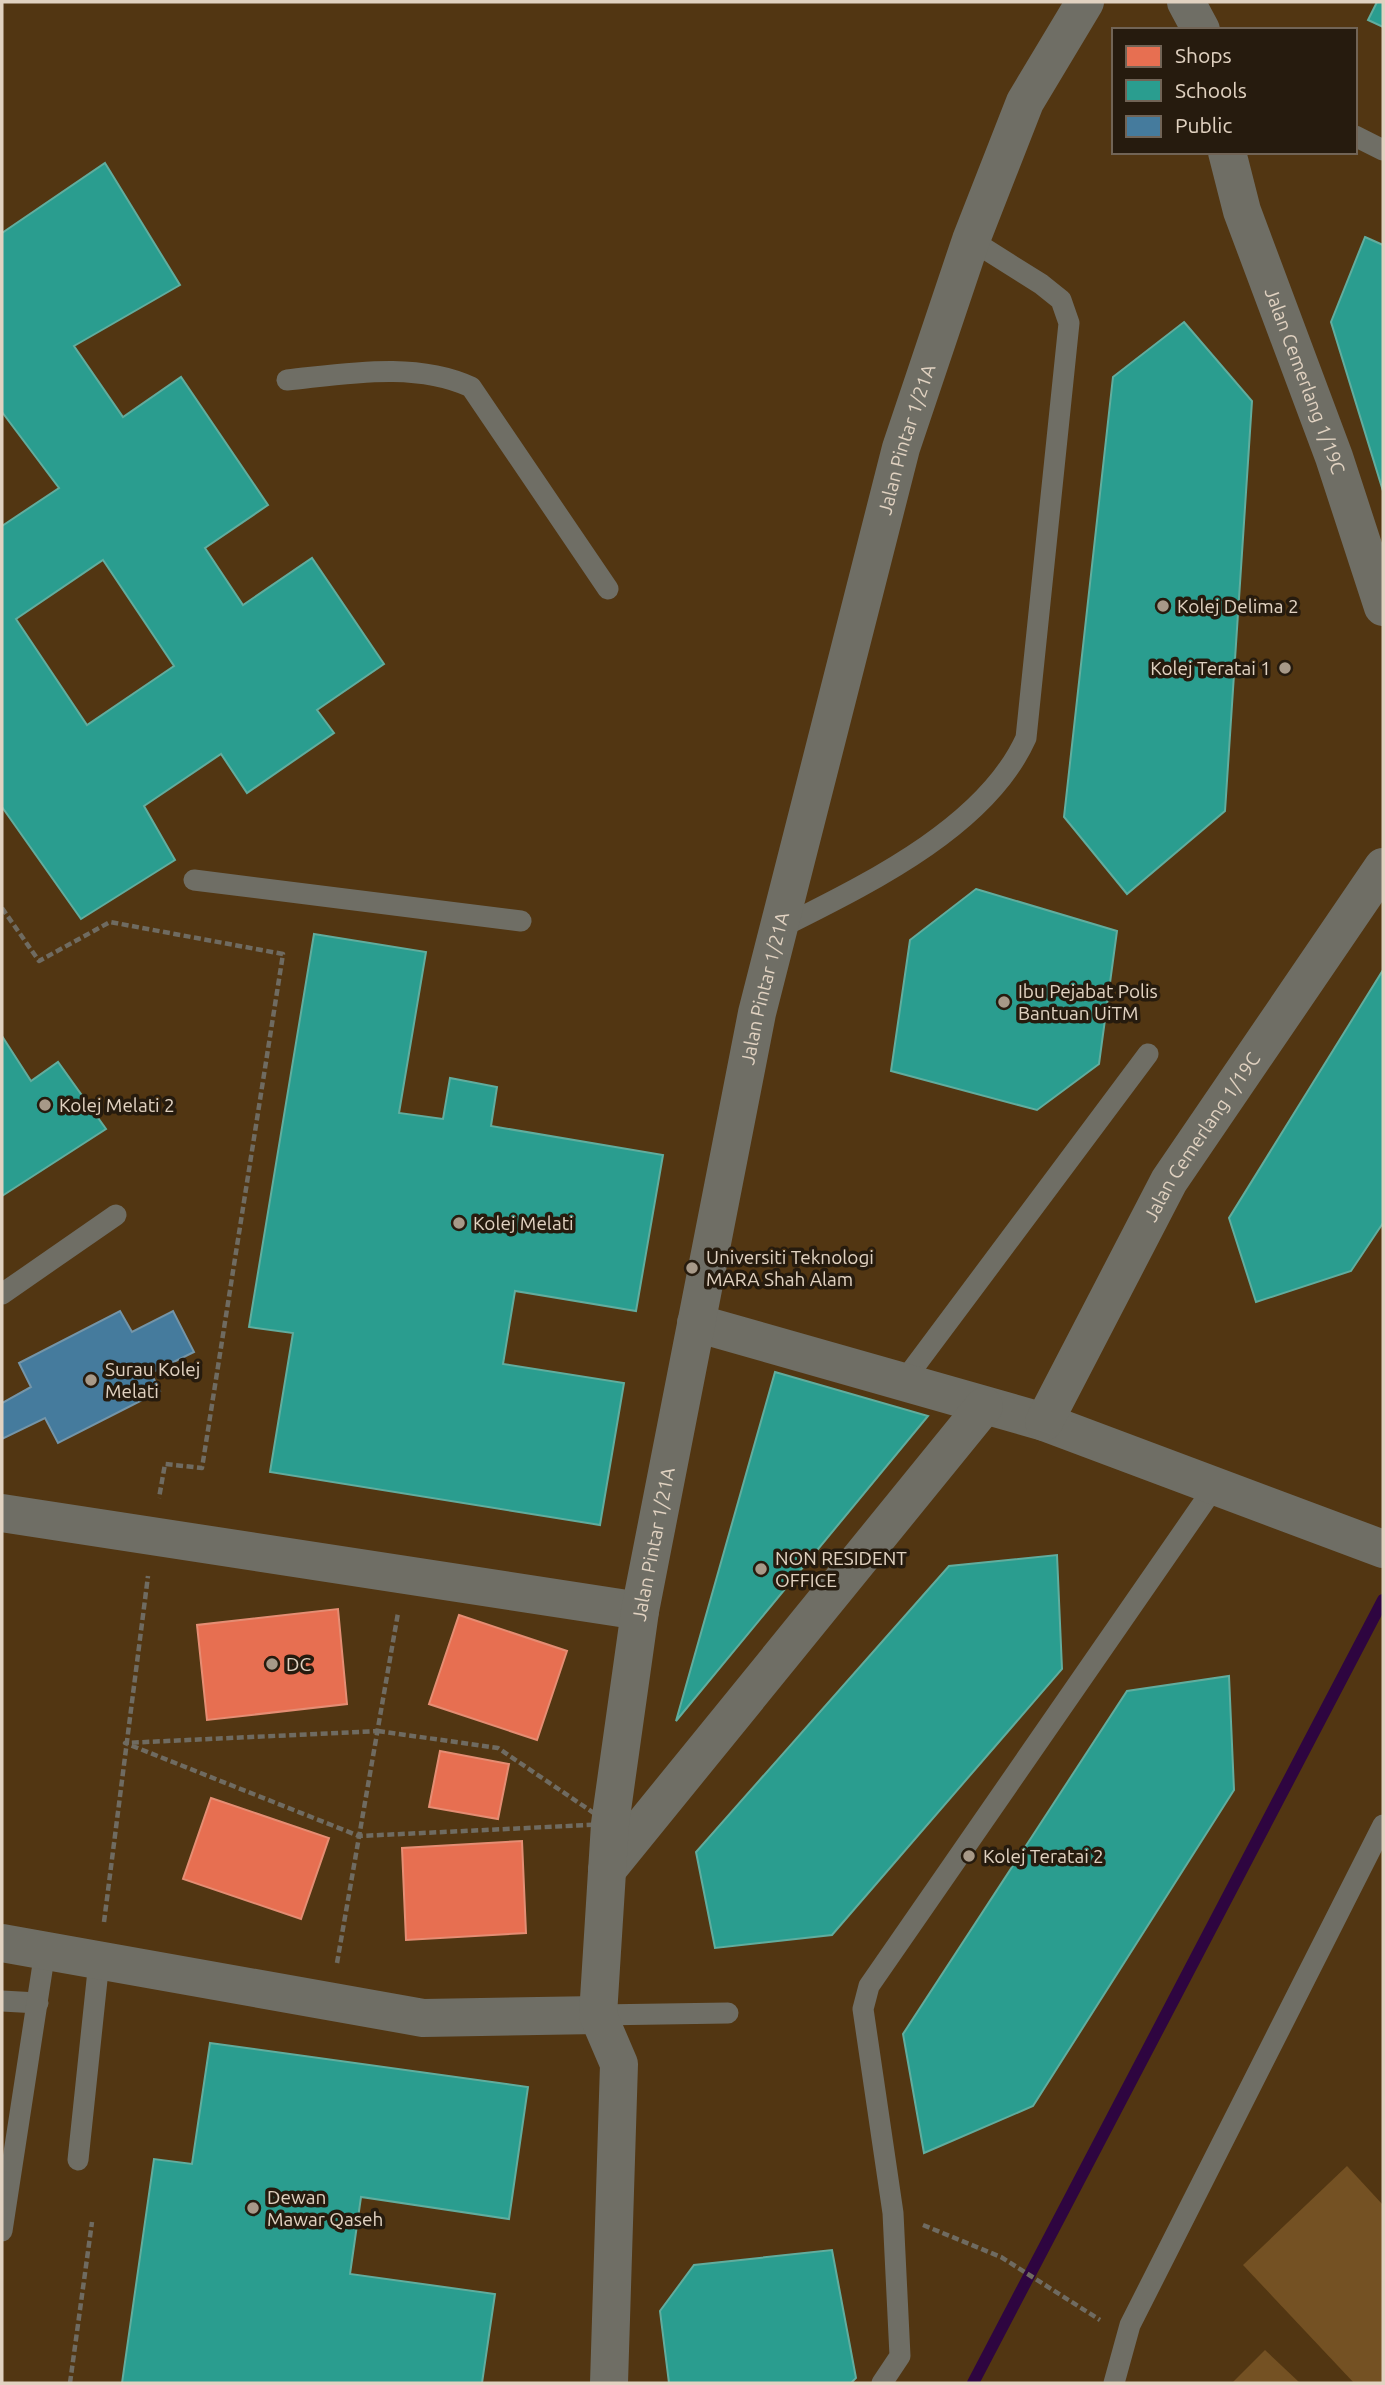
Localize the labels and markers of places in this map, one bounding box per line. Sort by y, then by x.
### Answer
place label: Kolej Delima 2 [1177,595,1299,617]
marker: Kolej Delima 2 [1155,598,1171,614]
place label: Kolej Teratai 1 [1150,657,1271,679]
marker: Kolej Teratai 1 [1277,660,1293,676]
place label: Ibu Pejabat Polis Bantuan UiTM [1018,980,1158,1024]
marker: Ibu Pejabat Polis Bantuan UiTM [996,994,1012,1010]
place label: Kolej Melati 2 [59,1094,175,1116]
marker: Kolej Melati 2 [37,1097,53,1113]
place label: Kolej Melati [473,1212,574,1234]
marker: Kolej Melati [451,1215,467,1231]
place label: Universiti Teknologi MARA Shah Alam [706,1246,874,1290]
marker: Universiti Teknologi MARA Shah Alam [684,1260,700,1276]
place label: Surau Kolej Melati [105,1358,200,1402]
marker: Surau Kolej Melati [83,1372,99,1388]
place label: NON RESIDENT OFFICE [775,1547,907,1591]
marker: NON RESIDENT OFFICE [753,1561,769,1577]
place label: DC [286,1653,311,1675]
marker: DC [264,1656,280,1672]
place label: Kolej Teratai 2 [983,1845,1104,1867]
marker: Kolej Teratai 2 [961,1848,977,1864]
place label: Dewan Mawar Qaseh [267,2186,383,2230]
marker: Dewan Mawar Qaseh [245,2200,261,2216]

